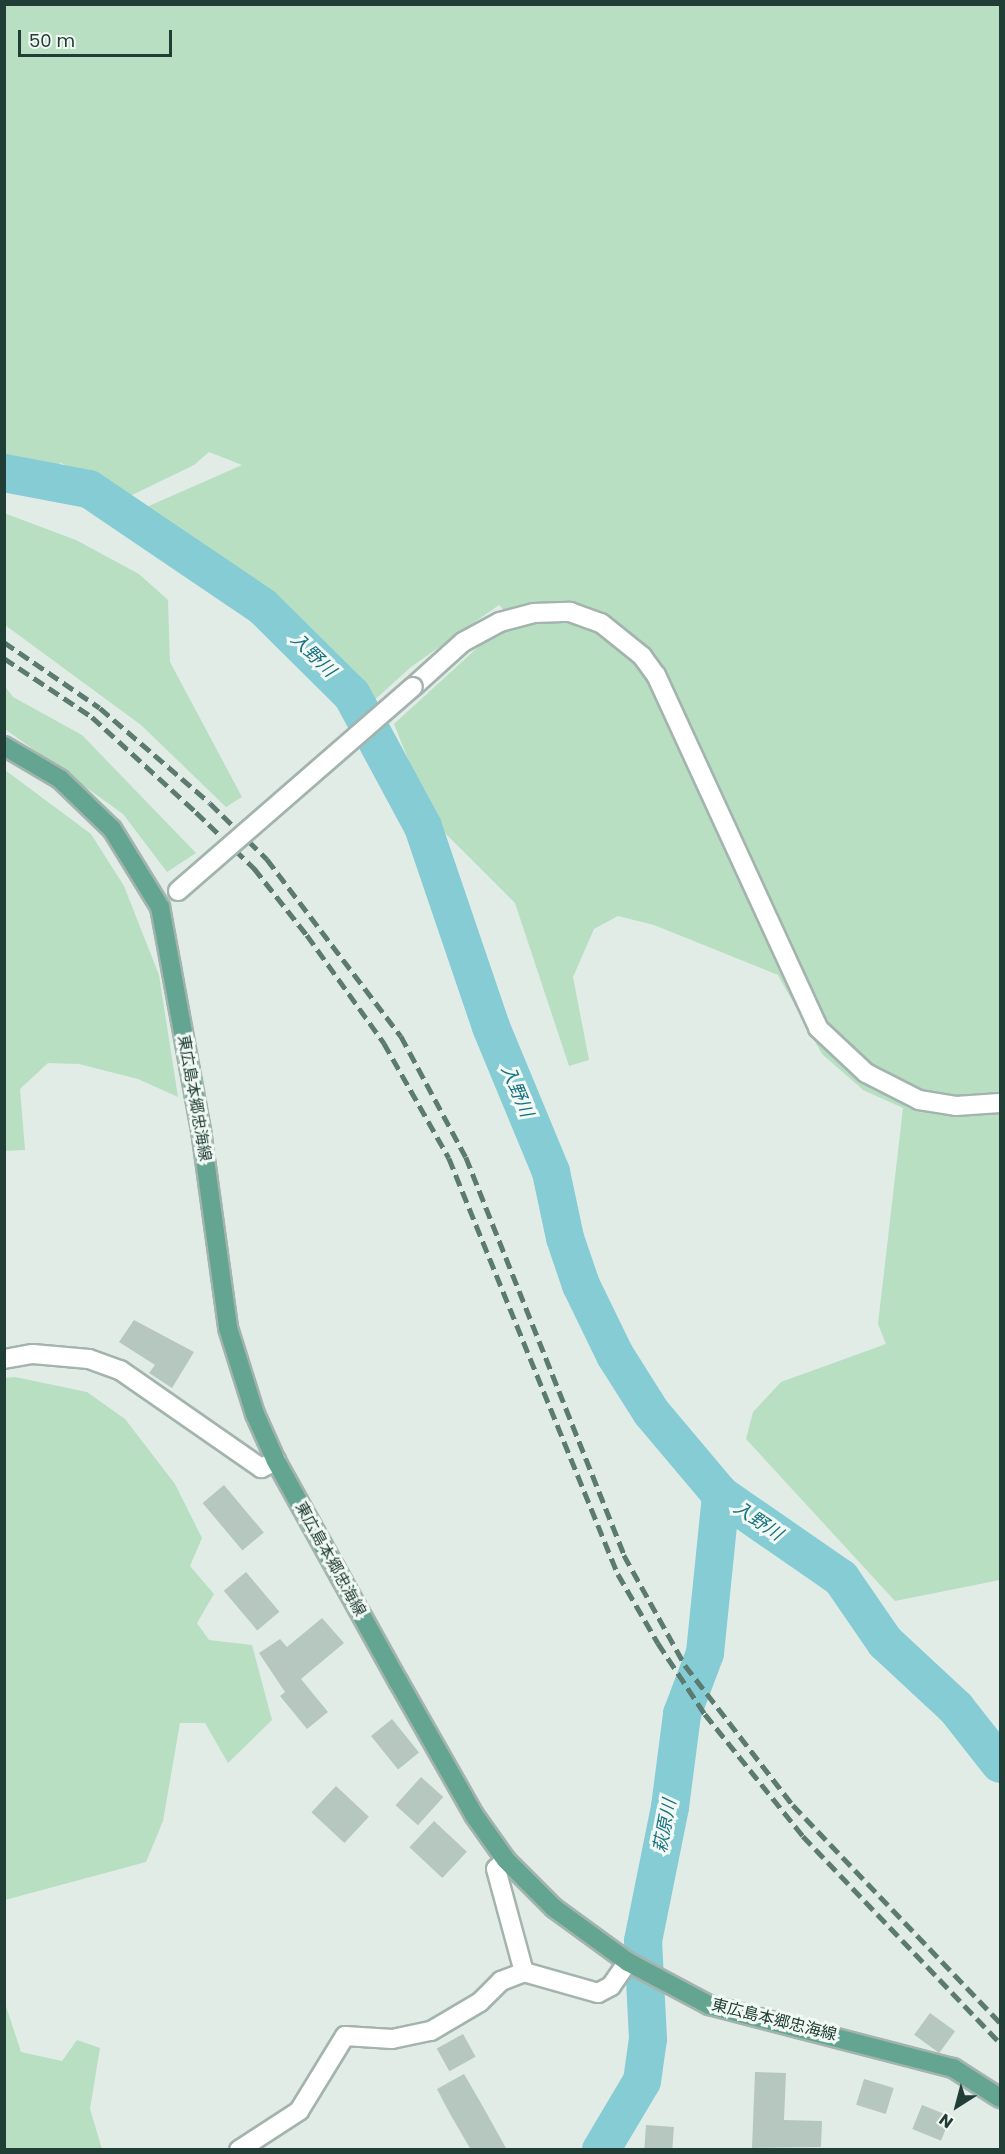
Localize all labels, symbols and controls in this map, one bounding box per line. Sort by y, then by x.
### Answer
scale bar [21,18,176,56]
text: 50 m [29,28,75,53]
water label: 入野川 [286,628,340,682]
street label: 東広島本郷忠海線 [173,1033,215,1163]
water label: 入野川 [497,1062,537,1120]
water label: 入野川 [730,1497,786,1545]
street label: 東広島本郷忠海線 [291,1498,369,1620]
water label: 萩原川 [649,1797,681,1855]
street label: 東広島本郷忠海線 [710,1995,838,2045]
north arrow [927,2076,987,2136]
text: N [934,2108,958,2134]

